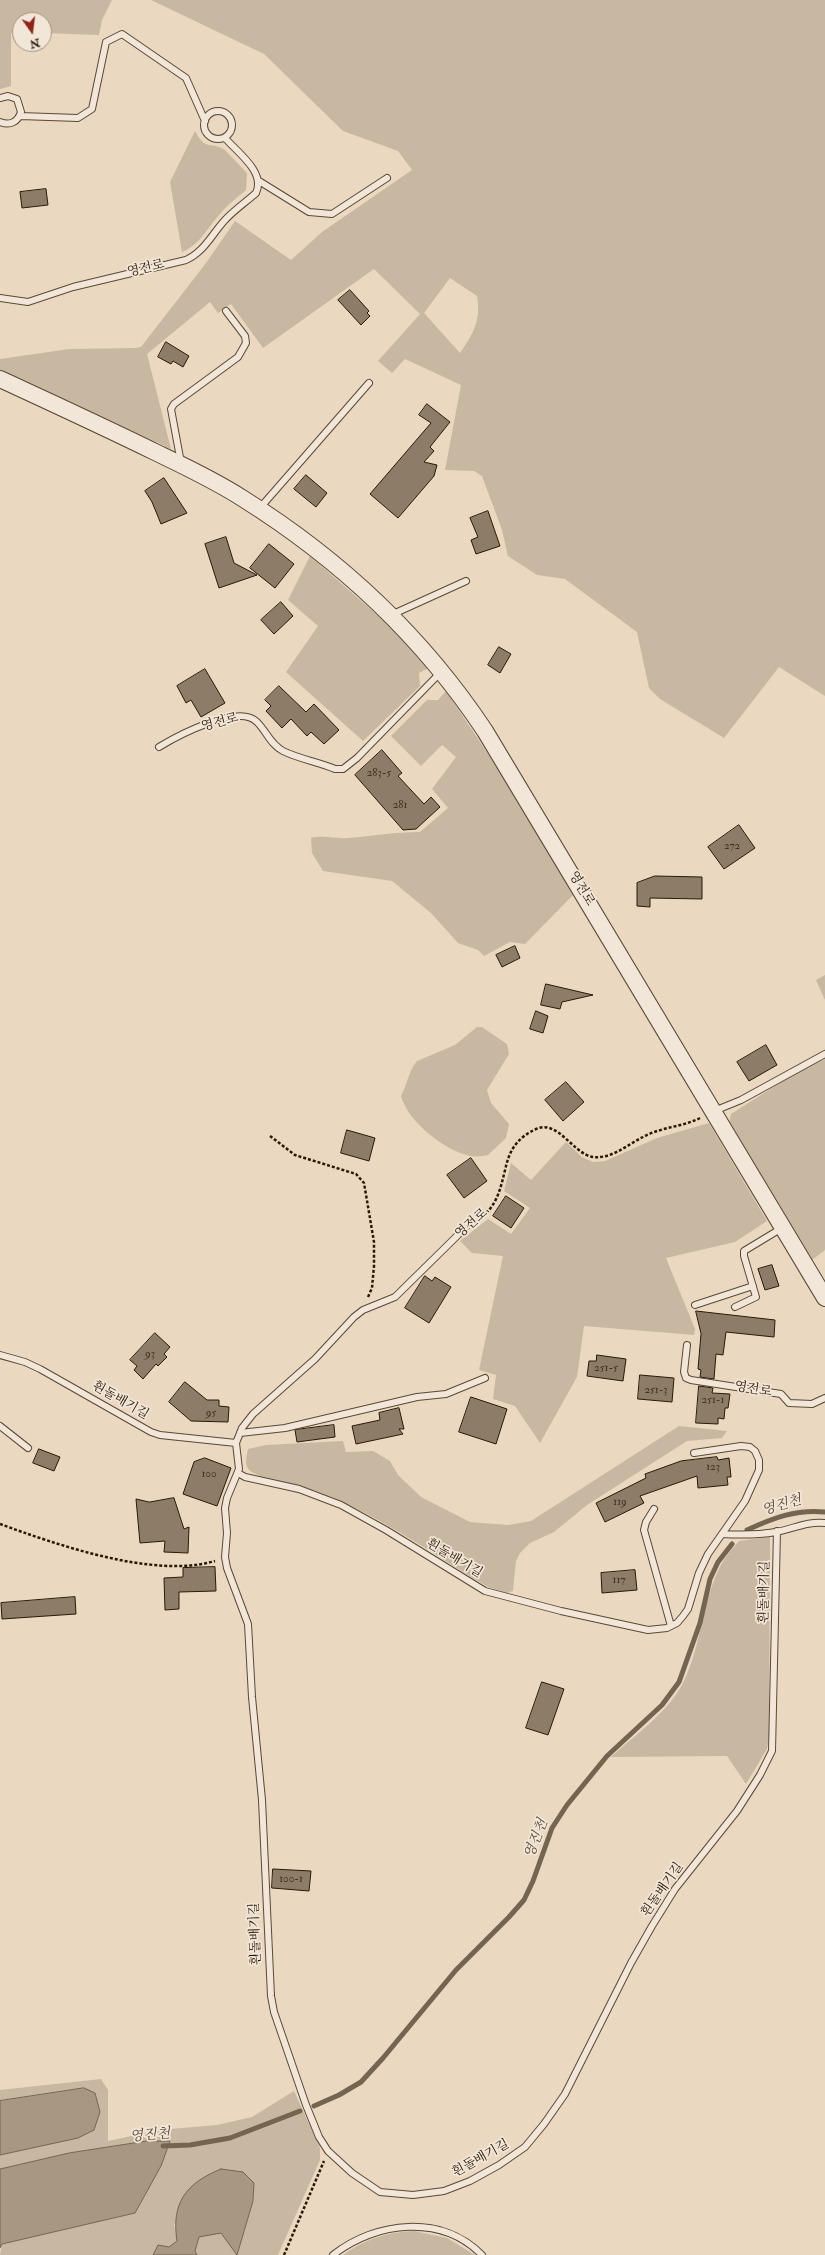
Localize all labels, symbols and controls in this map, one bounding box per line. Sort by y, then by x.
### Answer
north arrow [12,12,52,52]
text: N [28,36,41,51]
street label: 영전로 [126,257,166,281]
street label: 영전로 [200,711,240,735]
house number: 283-5 [367,767,391,781]
house number: 281 [393,799,407,813]
house number: 272 [724,840,740,854]
street label: 영전로 [565,869,597,909]
street label: 영전로 [453,1206,491,1242]
house number: 93 [145,1348,155,1362]
house number: 251-5 [594,1362,618,1376]
street label: 흰돌배기길 [89,1379,151,1423]
street label: 영전로 [733,1379,773,1401]
house number: 251-3 [644,1384,668,1398]
house number: 251-1 [702,1394,724,1408]
house number: 95 [206,1407,216,1421]
house number: 123 [706,1461,720,1475]
house number: 100 [201,1468,217,1482]
water label: 영진천 [760,1492,804,1520]
house number: 119 [613,1496,627,1510]
street label: 흰돌배기길 [423,1536,485,1582]
street label: 흰돌배기길 [757,1560,773,1624]
house number: 117 [613,1574,625,1588]
water label: 영진천 [522,1817,552,1861]
street label: 흰돌배기길 [639,1860,687,1920]
house number: 100-1 [279,1873,303,1887]
street label: 흰돌배기길 [247,1902,265,1966]
water label: 영진천 [129,2126,171,2146]
street label: 흰돌배기길 [450,2137,512,2181]

